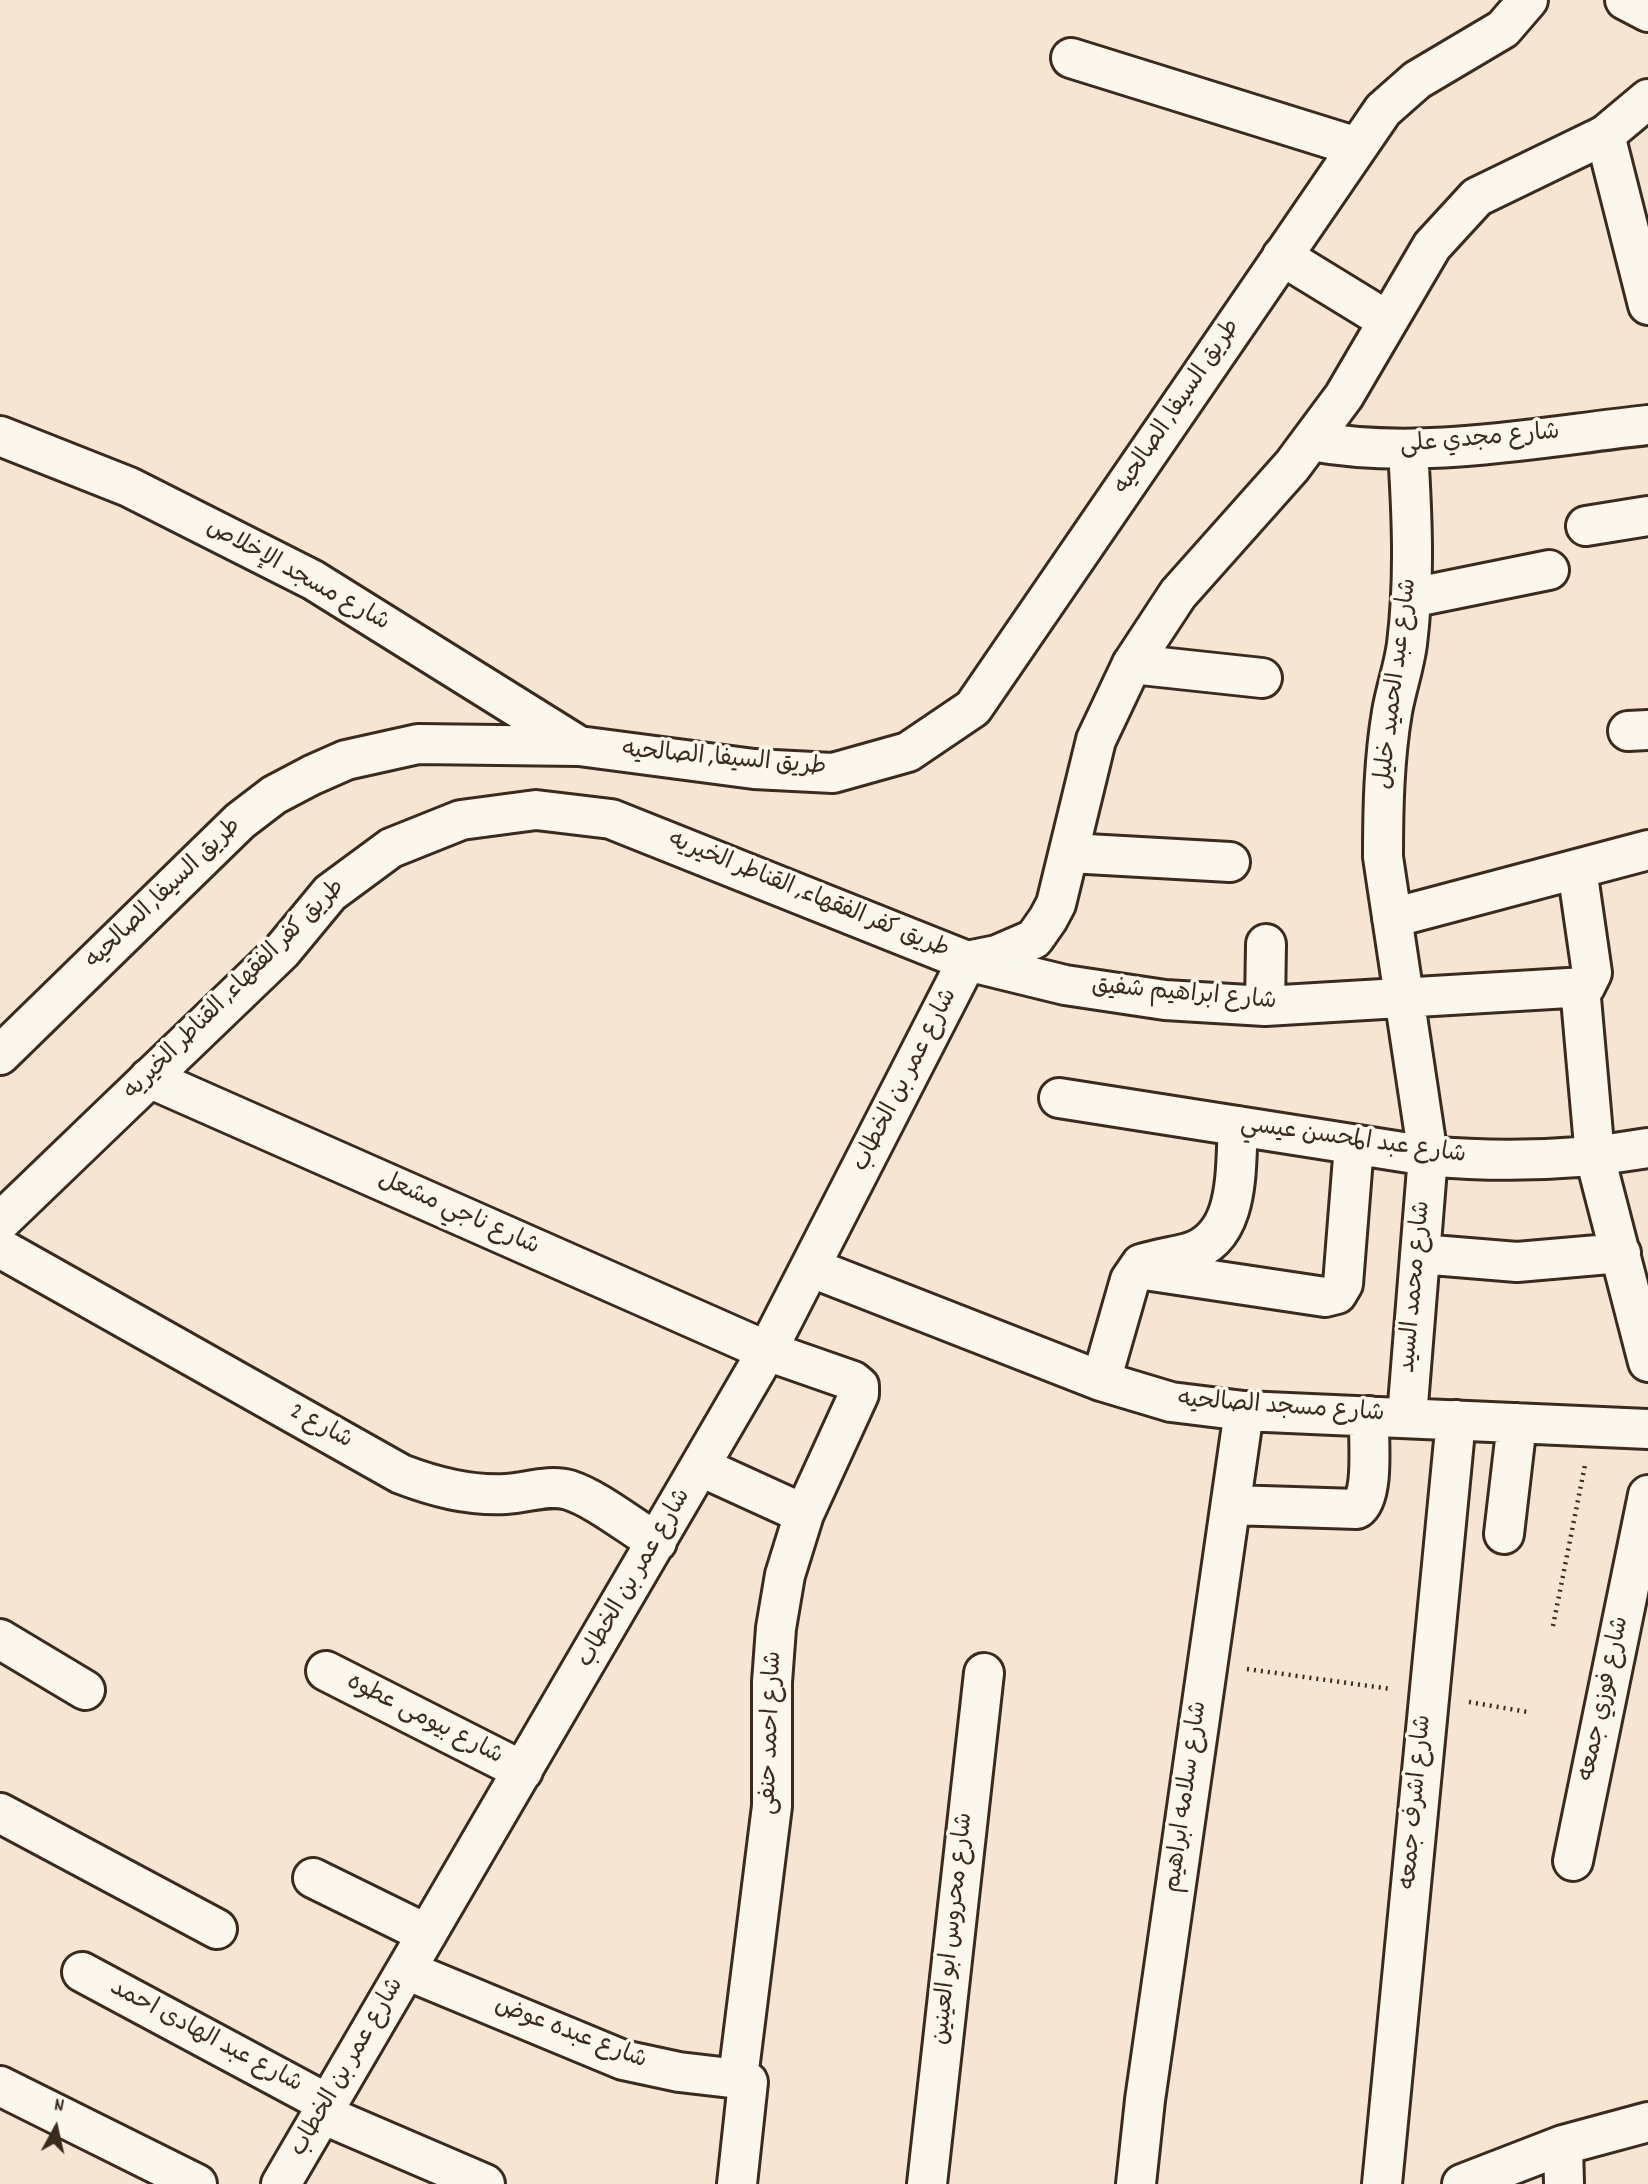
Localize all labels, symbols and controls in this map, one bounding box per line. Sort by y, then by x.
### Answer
street label: طريق السيفا, الصالحيه [1110,315,1248,501]
street label: شارع مجدي على [1399,420,1561,462]
street label: شارع مسجد الإخلاص [200,515,394,639]
street label: شارع عبد الحميد خليل [1371,577,1425,791]
street label: طريق السيفا, الصالحيه [621,738,827,784]
street label: طريق السيفا, الصالحيه [81,813,249,977]
street label: طريق كفر الفقهاء, القناطر الخيريه [663,827,953,967]
street label: طريق كفر الفقهاء, القناطر الخيريه [120,875,352,1107]
street label: شارع ابراهيم شفيق [1090,974,1278,1018]
street label: شارع عمر بن الخطاب [848,985,966,1177]
street label: شارع عبد المحسن عيسي [1238,1112,1468,1172]
street label: شارع ناجي مشعل [373,1167,543,1263]
street label: شارع محمد السيد [1395,1200,1439,1374]
street label: شارع مسجد الصالحيه [1177,1387,1385,1431]
street label: شارع 2 [283,1399,357,1457]
street label: شارع عمر بن الخطاب [573,1485,699,1673]
street label: شارع فوزي جمعه [1575,1614,1637,1784]
street label: شارع احمد حنفى [756,1651,790,1815]
street label: شارع بيومى عطوه [341,1669,507,1773]
street label: شارع سلامه ابراهيم [1160,1699,1216,1895]
street label: شارع اشرف جمعه [1396,1714,1440,1890]
street label: شارع محروس ابو العينين [928,1812,982,2046]
street label: شارع عمر بن الخطاب [286,1974,412,2162]
street label: شارع عبد الهادى احمد [104,1975,306,2101]
street label: شارع عبده عوض [490,1993,650,2077]
north arrow [21,2093,91,2163]
text: N [52,2093,66,2121]

